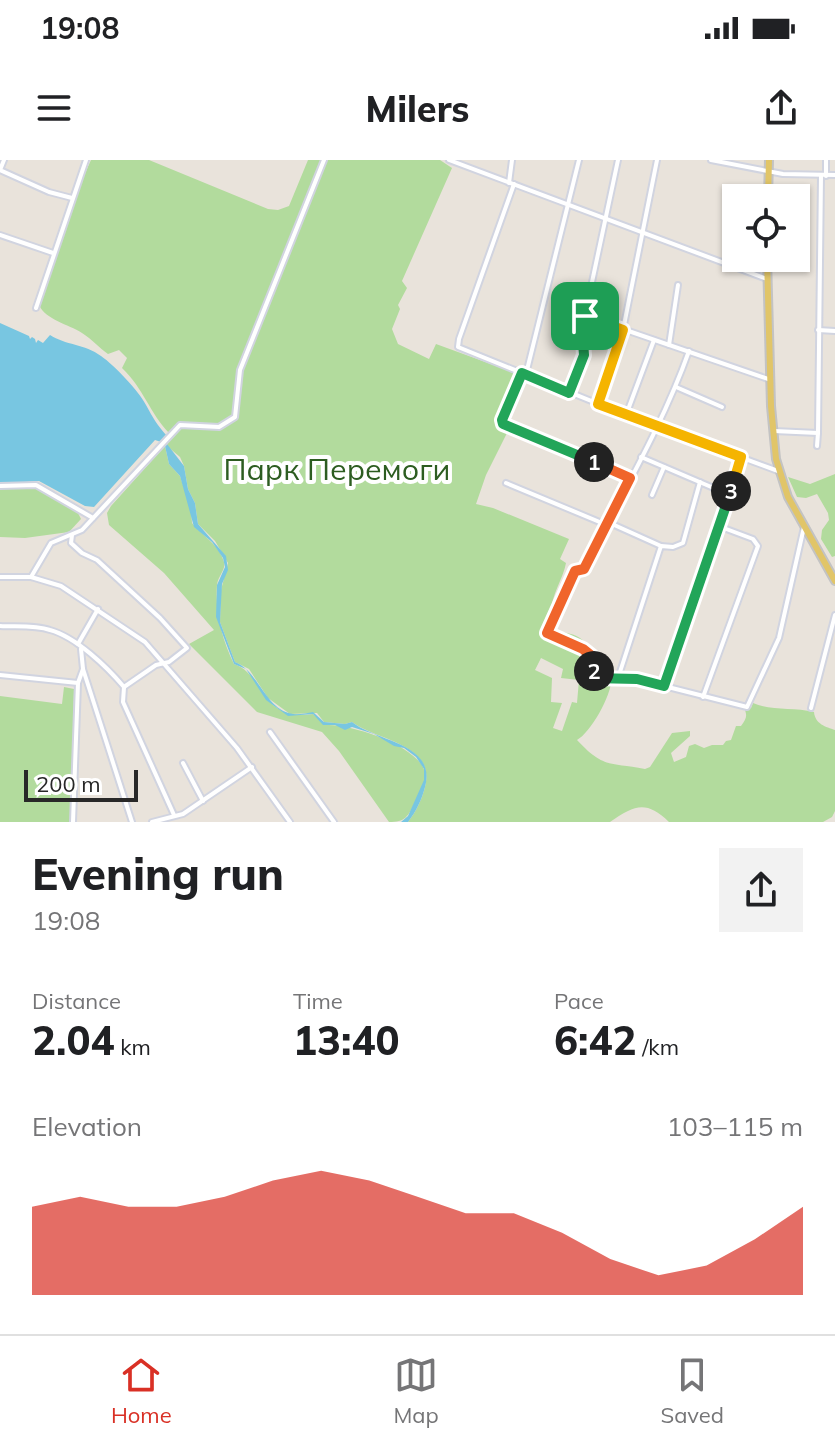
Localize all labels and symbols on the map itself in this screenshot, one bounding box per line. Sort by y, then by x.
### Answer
pin [551,282,619,350]
pin: 1 [574,442,614,482]
park label: Парк Перемоги [224,450,450,488]
pin: 3 [711,471,751,511]
pin: 2 [574,651,614,691]
scale bar [24,766,138,802]

